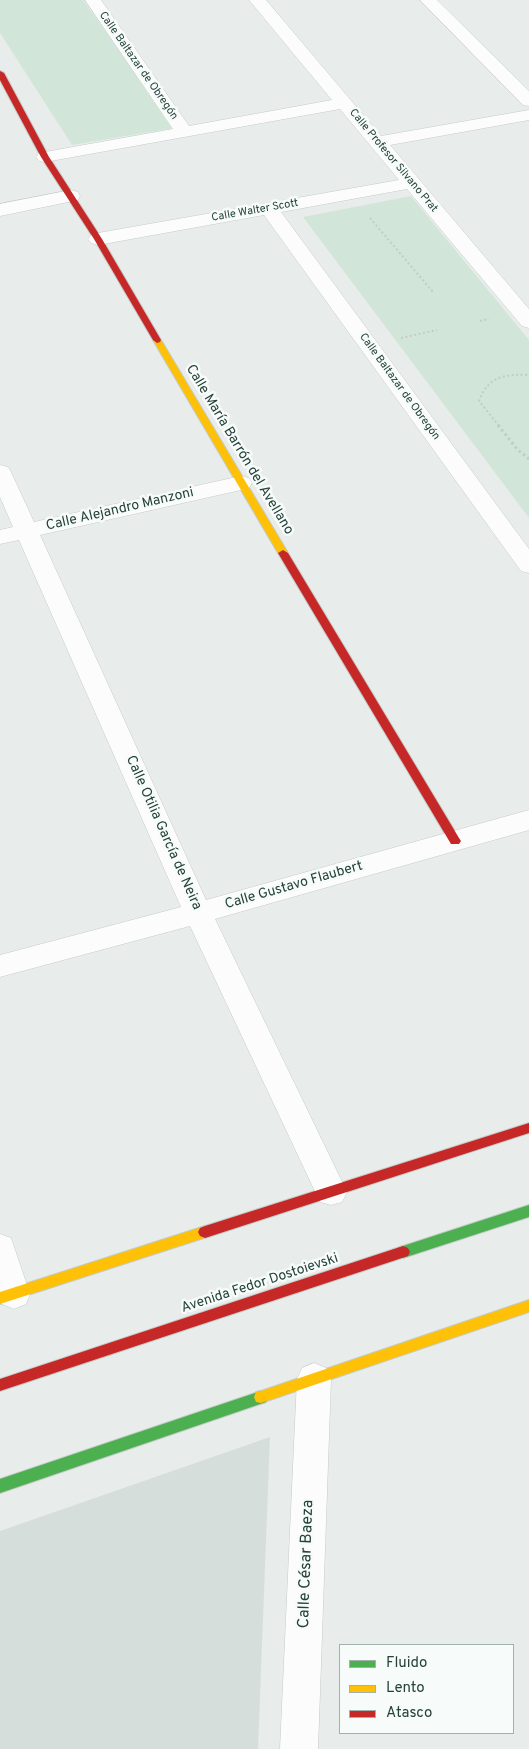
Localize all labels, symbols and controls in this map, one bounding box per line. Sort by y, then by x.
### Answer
street label: Calle Baltazar de Obregón [96,9,180,123]
street label: Calle Profesor Silvano Prat [346,107,440,215]
street label: Calle Walter Scott [211,197,299,225]
street label: Calle Baltazar de Obregón [356,331,442,443]
street label: Calle María Barrón del Avellano [181,362,297,538]
street label: Calle Alejandro Manzoni [45,485,195,535]
street label: Calle Otilia García de Neira [121,753,205,913]
street label: Calle Gustavo Flaubert [223,858,365,914]
street label: Avenida Fedor Dostoievski [179,1251,341,1317]
street label: Calle César Baeza [295,1499,319,1629]
legend [339,1644,514,1734]
text: Fluido [386,1654,427,1673]
text: Lento [386,1679,425,1698]
text: Atasco [386,1704,432,1723]

